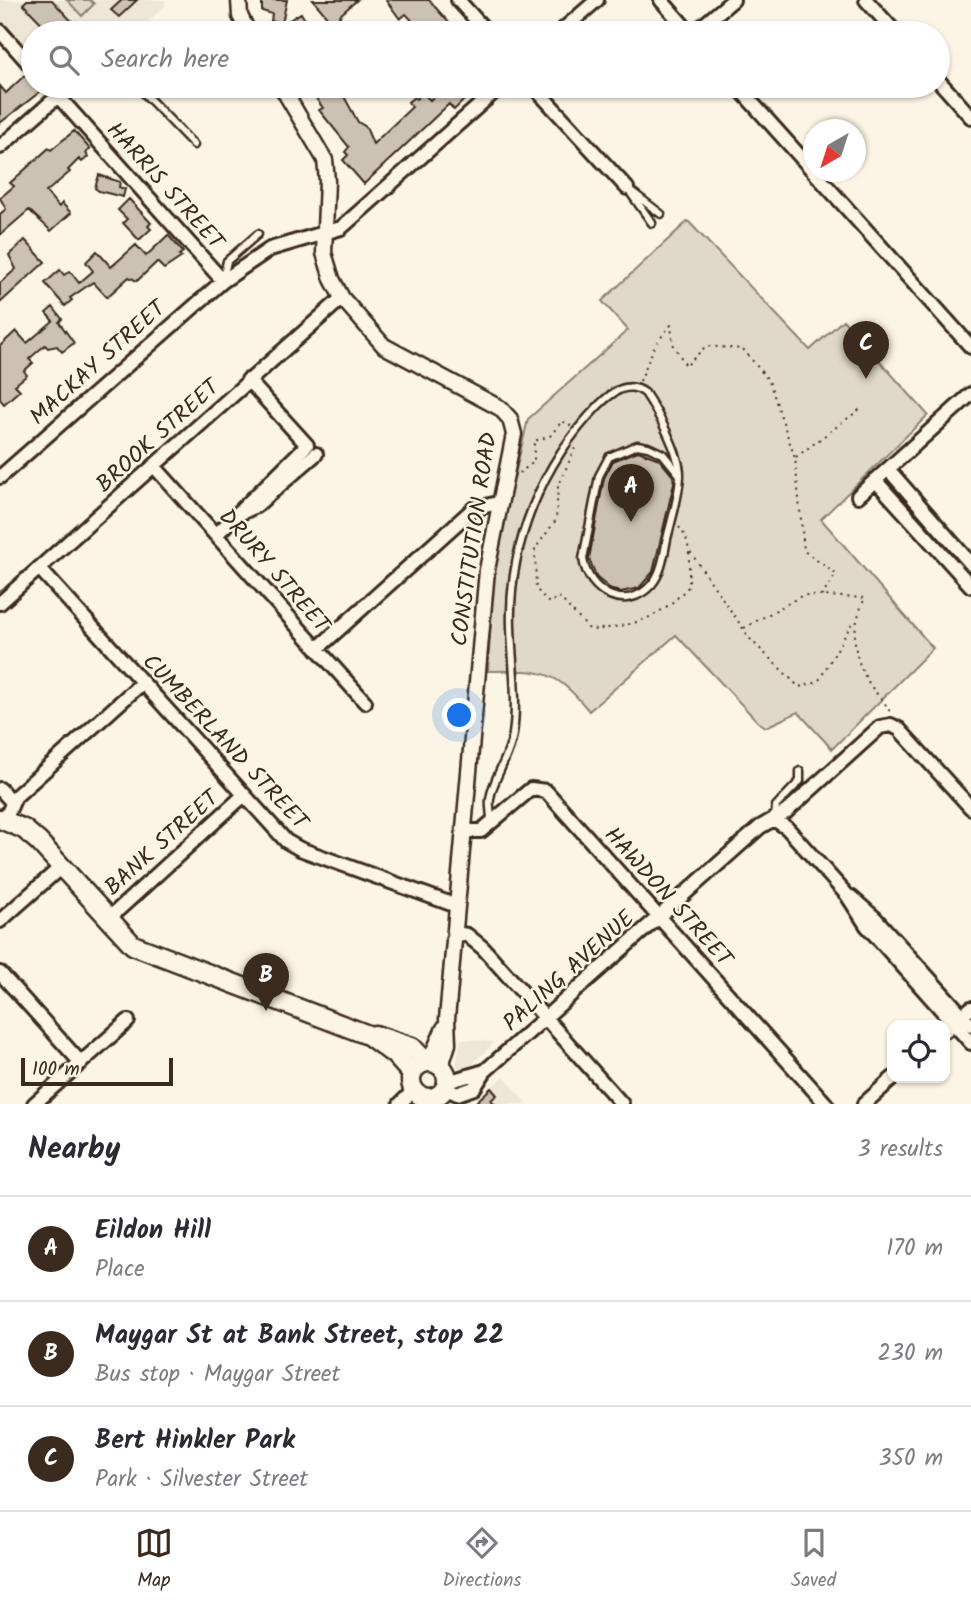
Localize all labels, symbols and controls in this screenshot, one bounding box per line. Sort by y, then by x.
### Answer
search box [21,21,950,98]
text: Search here [101,39,229,81]
icon: search [45,41,83,79]
street label: HARRIS STREET [97,114,233,260]
north arrow [803,119,866,182]
street label: MACKAY STREET [22,291,176,435]
pin: C [843,321,889,379]
street label: BROOK STREET [88,370,230,502]
street label: CONSTITUTION ROAD [442,430,508,649]
pin: A [608,464,654,522]
street label: DRURY STREET [209,501,339,643]
street label: CUMBERLAND STREET [133,646,317,840]
your location [442,698,476,732]
street label: BANK STREET [97,781,229,905]
street label: HAWDON STREET [594,819,742,977]
street label: PALING AVENUE [495,902,644,1041]
pin: B [243,953,289,1011]
map controls [887,1020,950,1083]
button: locate [887,1020,950,1083]
scale bar [21,1055,173,1087]
text: 100 m [32,1055,80,1085]
text: Nearby [28,1126,120,1174]
text: 3 results [857,1132,943,1168]
text: Eildon Hill [95,1210,211,1252]
text: A [44,1231,58,1267]
text: 170 m [886,1231,943,1267]
text: Place [95,1252,145,1288]
text: Maygar St at Bank Street, stop 22 [95,1315,504,1357]
text: B [44,1336,58,1372]
text: 230 m [877,1336,943,1372]
text: Bus stop · Maygar Street [95,1357,340,1393]
text: Bert Hinkler Park [95,1420,295,1462]
text: C [44,1441,58,1477]
text: 350 m [878,1441,943,1477]
text: Park · Silvester Street [95,1462,308,1498]
tab: Map [135,1524,173,1596]
tab: Directions [443,1524,521,1596]
tab: Saved [791,1524,836,1596]

